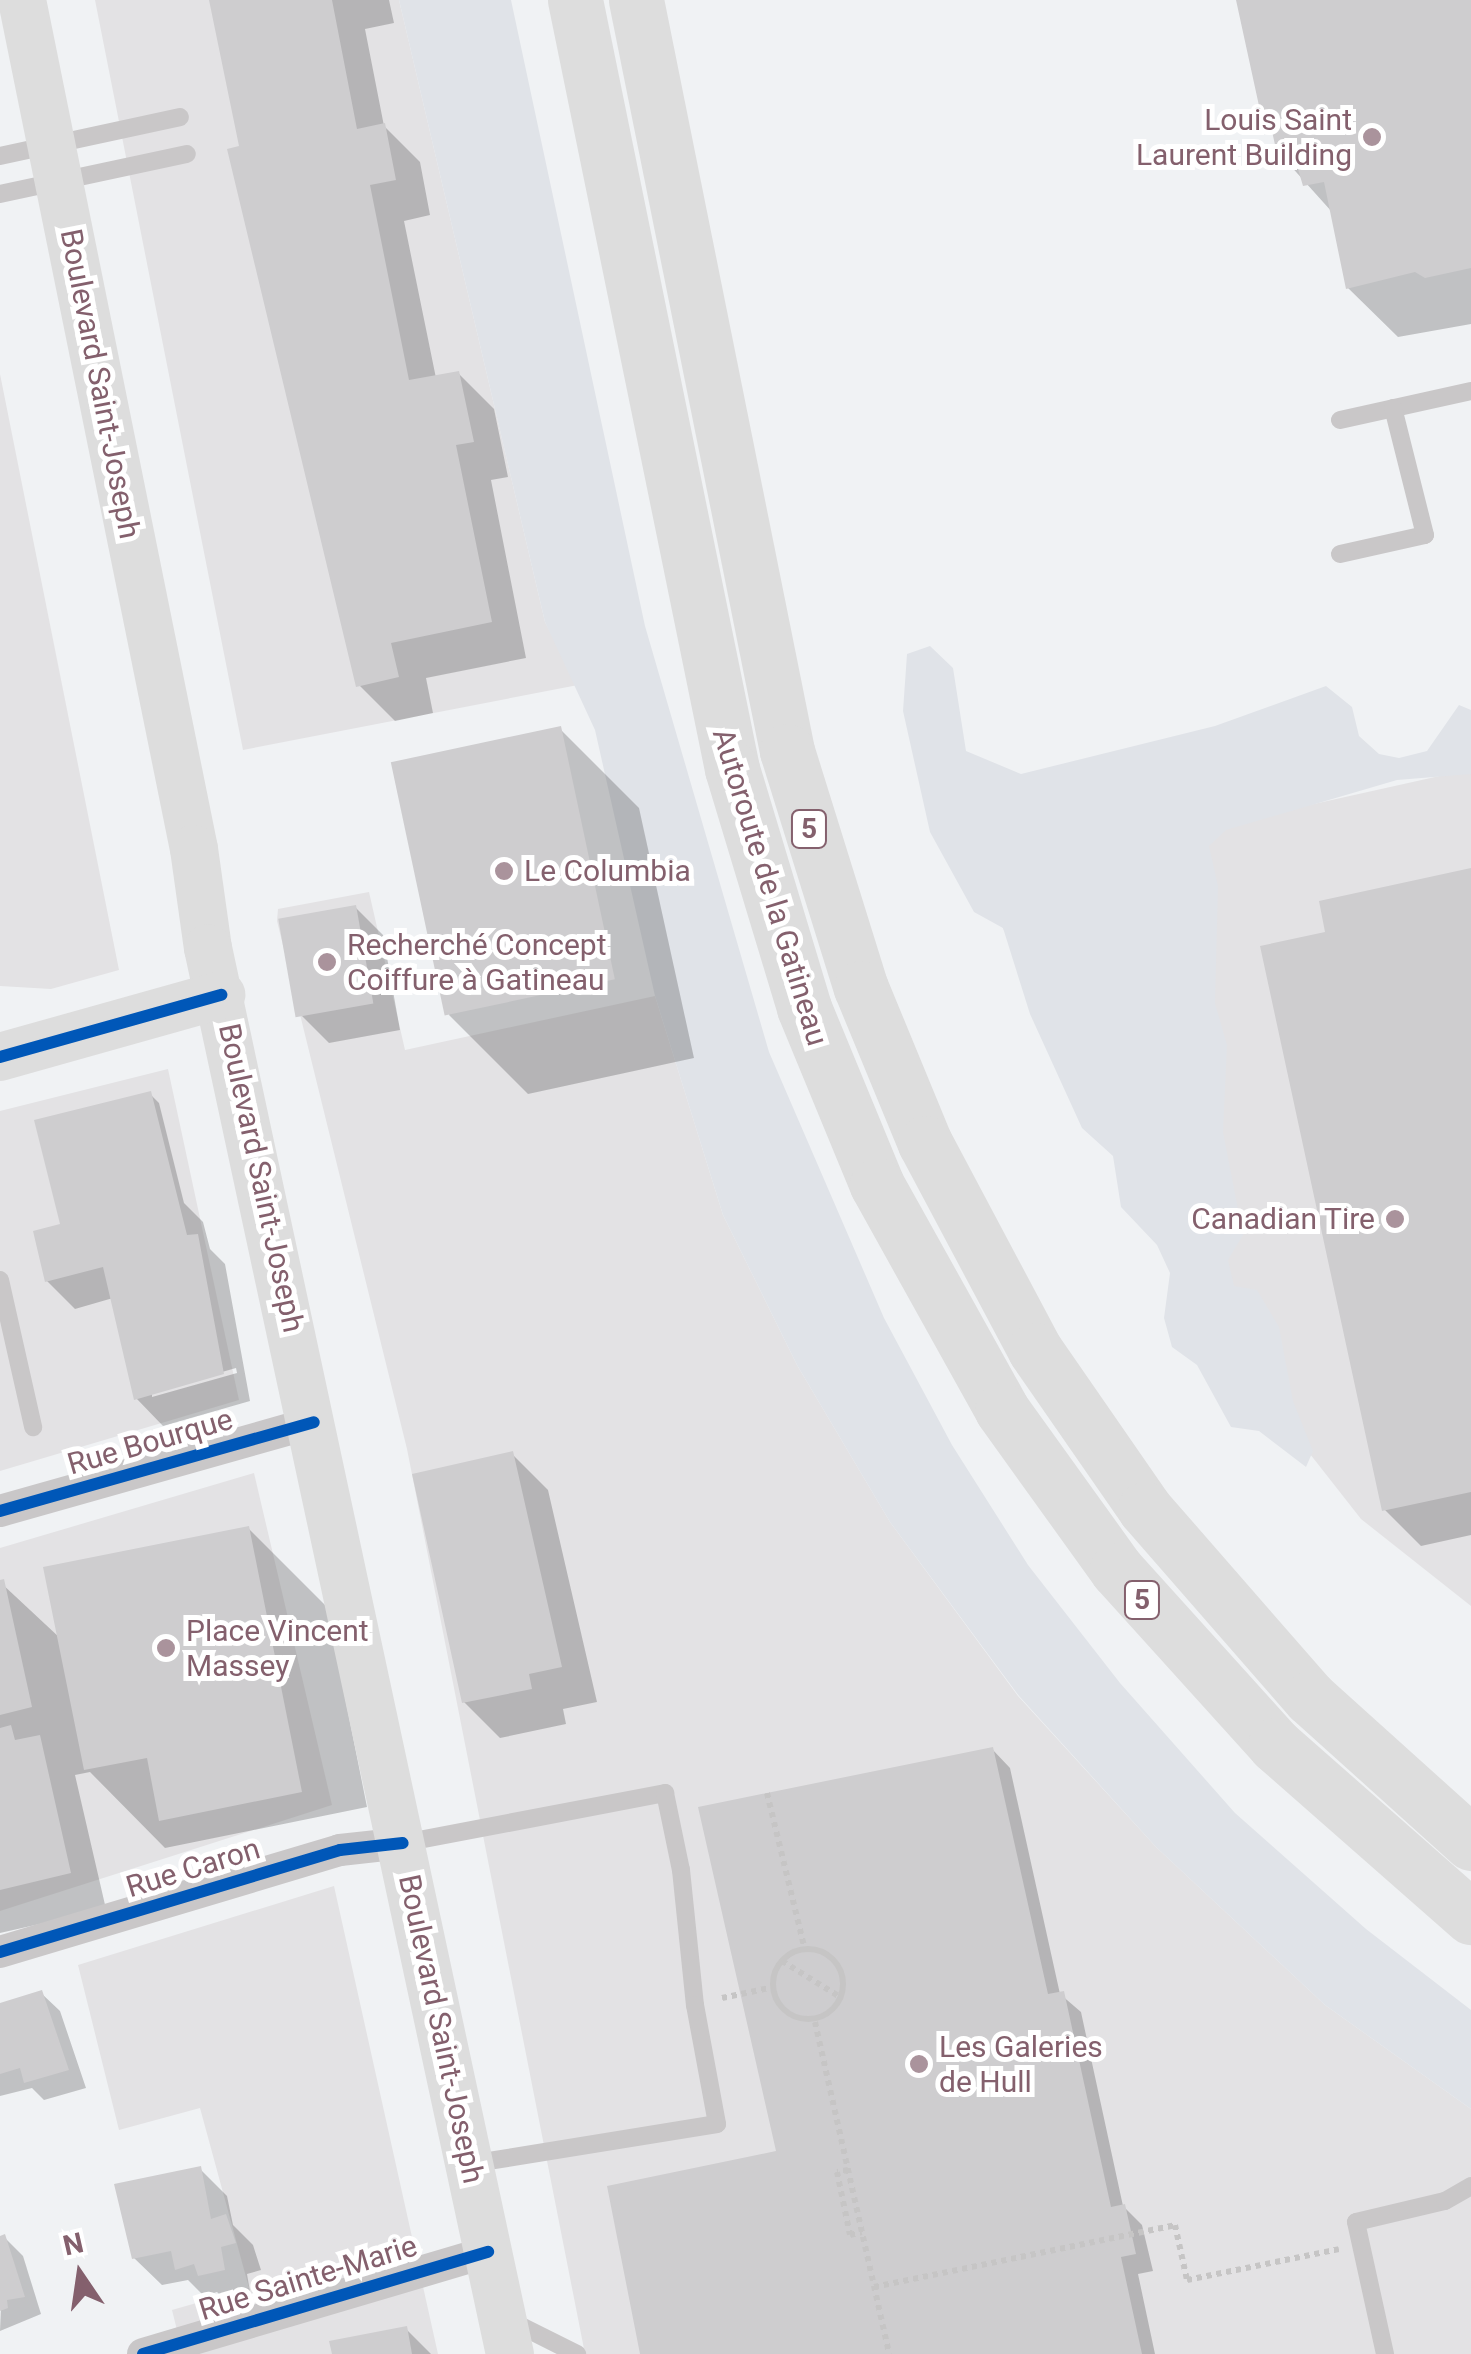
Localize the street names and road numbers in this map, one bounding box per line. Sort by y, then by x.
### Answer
street label: Boulevard Saint-Joseph [52,226,148,542]
street label: Autoroute de la Gatineau [705,724,835,1050]
road number: 5 [789,806,829,852]
street label: Boulevard Saint-Joseph [211,1020,311,1336]
street label: Rue Bourque [63,1401,237,1483]
road number: 5 [1122,1577,1162,1623]
street label: Rue Caron [122,1831,264,1905]
street label: Boulevard Saint-Joseph [391,1871,491,2187]
street label: Rue Sainte-Marie [195,2228,421,2328]

